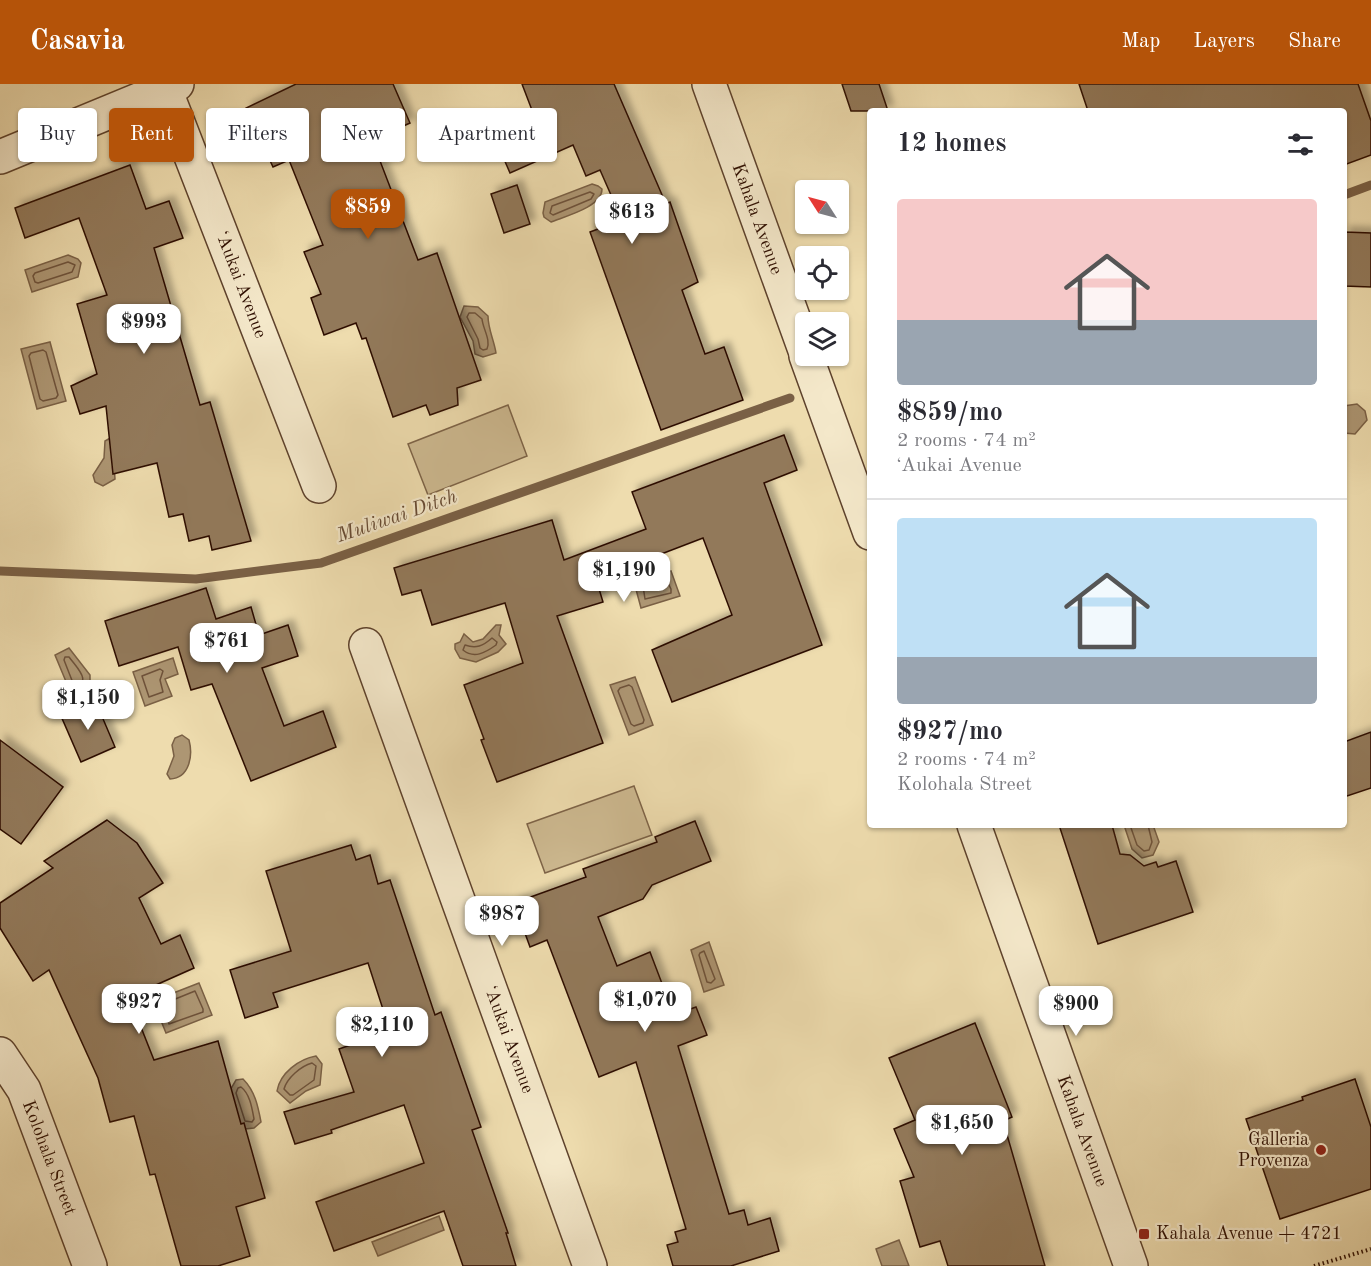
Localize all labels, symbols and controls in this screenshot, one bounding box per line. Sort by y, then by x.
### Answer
text: Casavia [30,28,125,56]
text: Map [1121,31,1160,52]
text: Layers [1193,31,1255,52]
text: Share [1288,31,1341,52]
chip: Buy [18,108,97,162]
chip: Rent [109,108,194,162]
chip: Filters [206,108,309,162]
chip: New [321,108,405,162]
chip: Apartment [417,108,557,162]
icon: filters [1284,128,1317,161]
text: 12 homes [897,131,1006,157]
street label: Kahala Avenue [729,161,785,277]
north arrow [795,180,849,234]
map controls [795,180,849,366]
pin: $859 [332,189,404,240]
pin: $613 [596,194,668,245]
text: $859 [345,198,391,218]
text: $613 [609,203,655,223]
street label: ʻAukai Avenue [212,229,270,341]
icon: home [1053,238,1161,346]
button: locate [795,246,849,300]
pin: $993 [108,304,180,355]
button: layers [795,312,849,366]
text: $993 [121,313,167,333]
text: $859/mo [897,400,1003,426]
text: 2 rooms · 74 m² [897,431,1036,451]
text: ʻAukai Avenue [897,456,1022,476]
water label: Muliwai Ditch [333,487,460,547]
pin: $1,190 [575,552,673,603]
icon: home [1053,557,1161,665]
text: $1,190 [592,561,656,581]
pin: $761 [191,623,263,674]
text: $761 [204,632,250,652]
pin: $1,150 [39,680,137,731]
text: $1,150 [56,689,120,709]
text: $927/mo [897,719,1003,745]
text: 2 rooms · 74 m² [897,750,1036,770]
text: Kolohala Street [897,775,1032,795]
pin: $987 [466,896,538,947]
text: $987 [479,905,525,925]
pin: $1,070 [596,982,694,1033]
pin: $927 [103,984,175,1035]
street label: ʻAukai Avenue [481,984,537,1096]
pin: $900 [1040,986,1112,1037]
text: $1,070 [613,991,677,1011]
text: $927 [116,993,162,1013]
text: $900 [1053,995,1099,1015]
pin: $2,110 [333,1007,431,1058]
text: $2,110 [350,1016,414,1036]
street label: Kahala Avenue [1054,1073,1110,1189]
street label: Kolohala Street [19,1098,79,1218]
pin: $1,650 [913,1105,1011,1156]
text: $1,650 [930,1114,994,1134]
place label: Galleria Provenza [1238,1131,1309,1170]
marker: Galleria Provenza [1314,1143,1328,1157]
place label: Kahala Avenue + 4721 [1156,1225,1342,1243]
marker: Kahala Avenue + 4721 [1137,1227,1151,1241]

